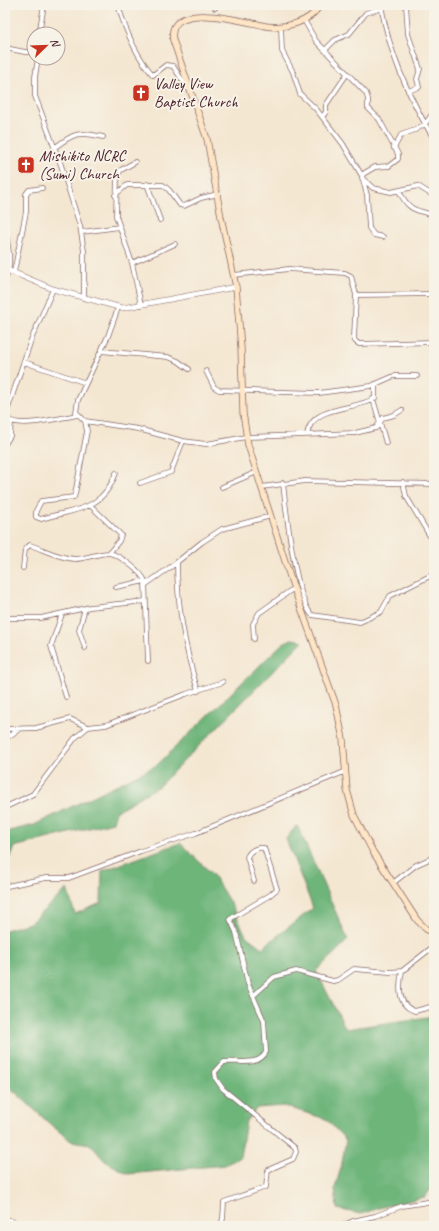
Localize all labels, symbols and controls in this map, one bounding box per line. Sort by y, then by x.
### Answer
north arrow [26,26,66,66]
text: N [47,36,64,50]
place label: Valley View Baptist Church [154,74,238,112]
church icon: Valley View Baptist Church [131,83,151,103]
place label: Mishikito NCRC (Sumi) Church [39,146,127,184]
church icon: Mishikito NCRC (Sumi) Church [16,155,36,175]

